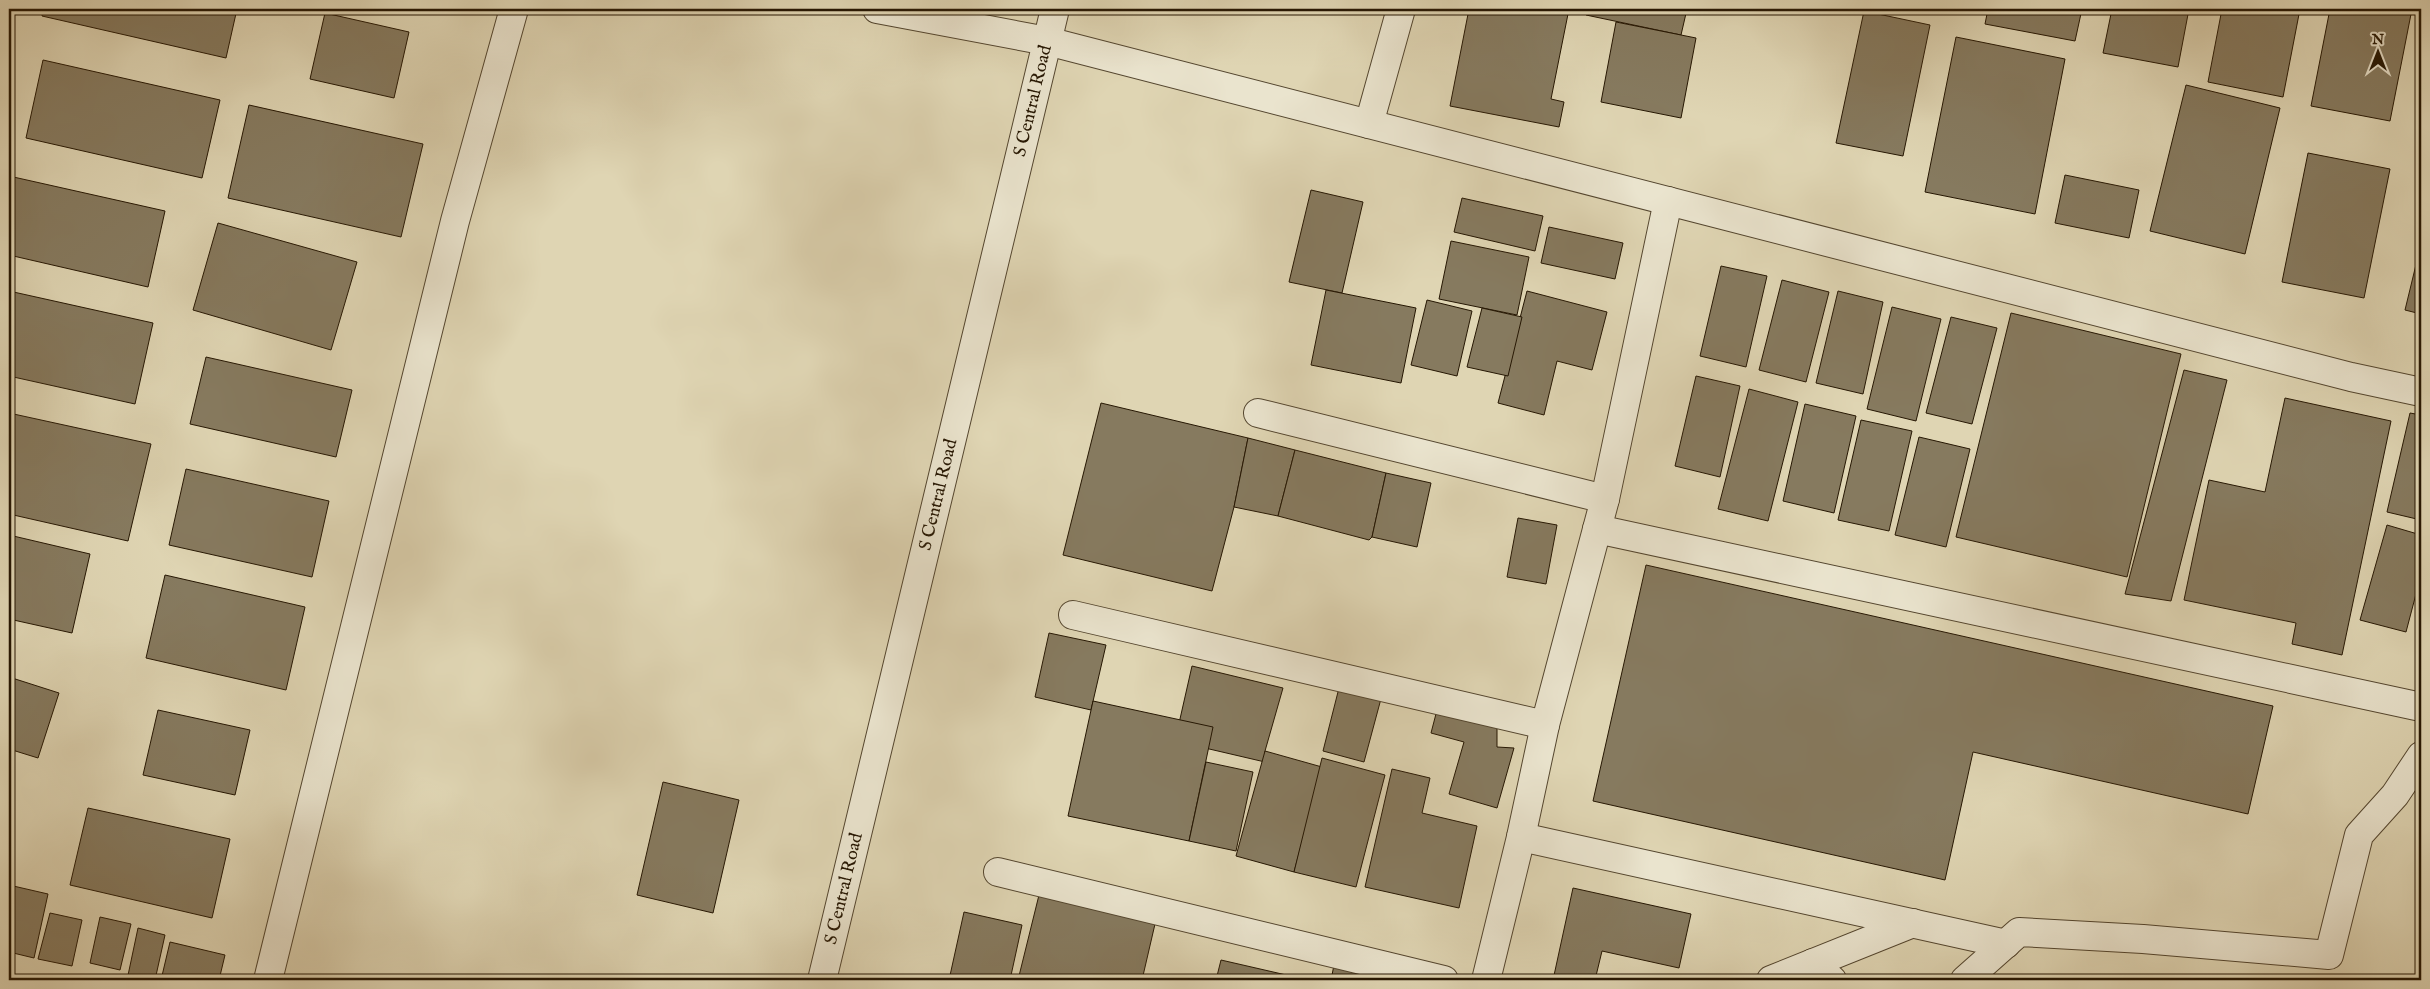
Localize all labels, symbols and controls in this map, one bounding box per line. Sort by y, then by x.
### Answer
north arrow [2352,28,2402,78]
text: N [2371,31,2384,49]
street label: S Central Road [1008,42,1058,159]
street label: S Central Road [914,436,963,553]
street label: S Central Road [819,830,869,947]

